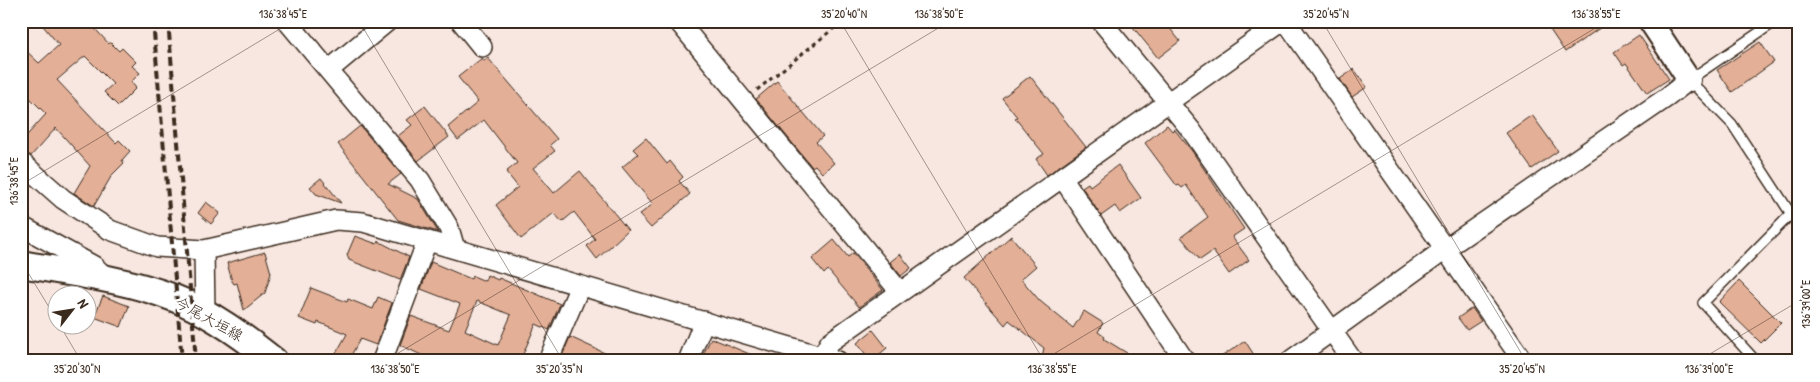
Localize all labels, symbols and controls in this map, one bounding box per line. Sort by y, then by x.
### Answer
text: 136°38'45"E [259,5,308,22]
text: 35°20'40"N [821,5,867,22]
text: 136°38'50"E [914,5,964,22]
text: 35°20'45"N [1303,5,1349,22]
text: 136°38'55"E [1572,5,1621,22]
text: 136°38'45"E [5,156,22,205]
text: 136°39'00"E [1797,279,1814,328]
north arrow [48,284,98,334]
street label: 今尾大垣線 [171,291,247,346]
text: N [74,295,94,312]
text: 35°20'30"N [54,360,100,377]
text: 136°38'50"E [370,360,420,377]
text: 35°20'35"N [536,360,582,377]
text: 136°38'55"E [1028,360,1077,377]
text: 35°20'45"N [1499,360,1545,377]
text: 136°39'00"E [1685,360,1734,377]

